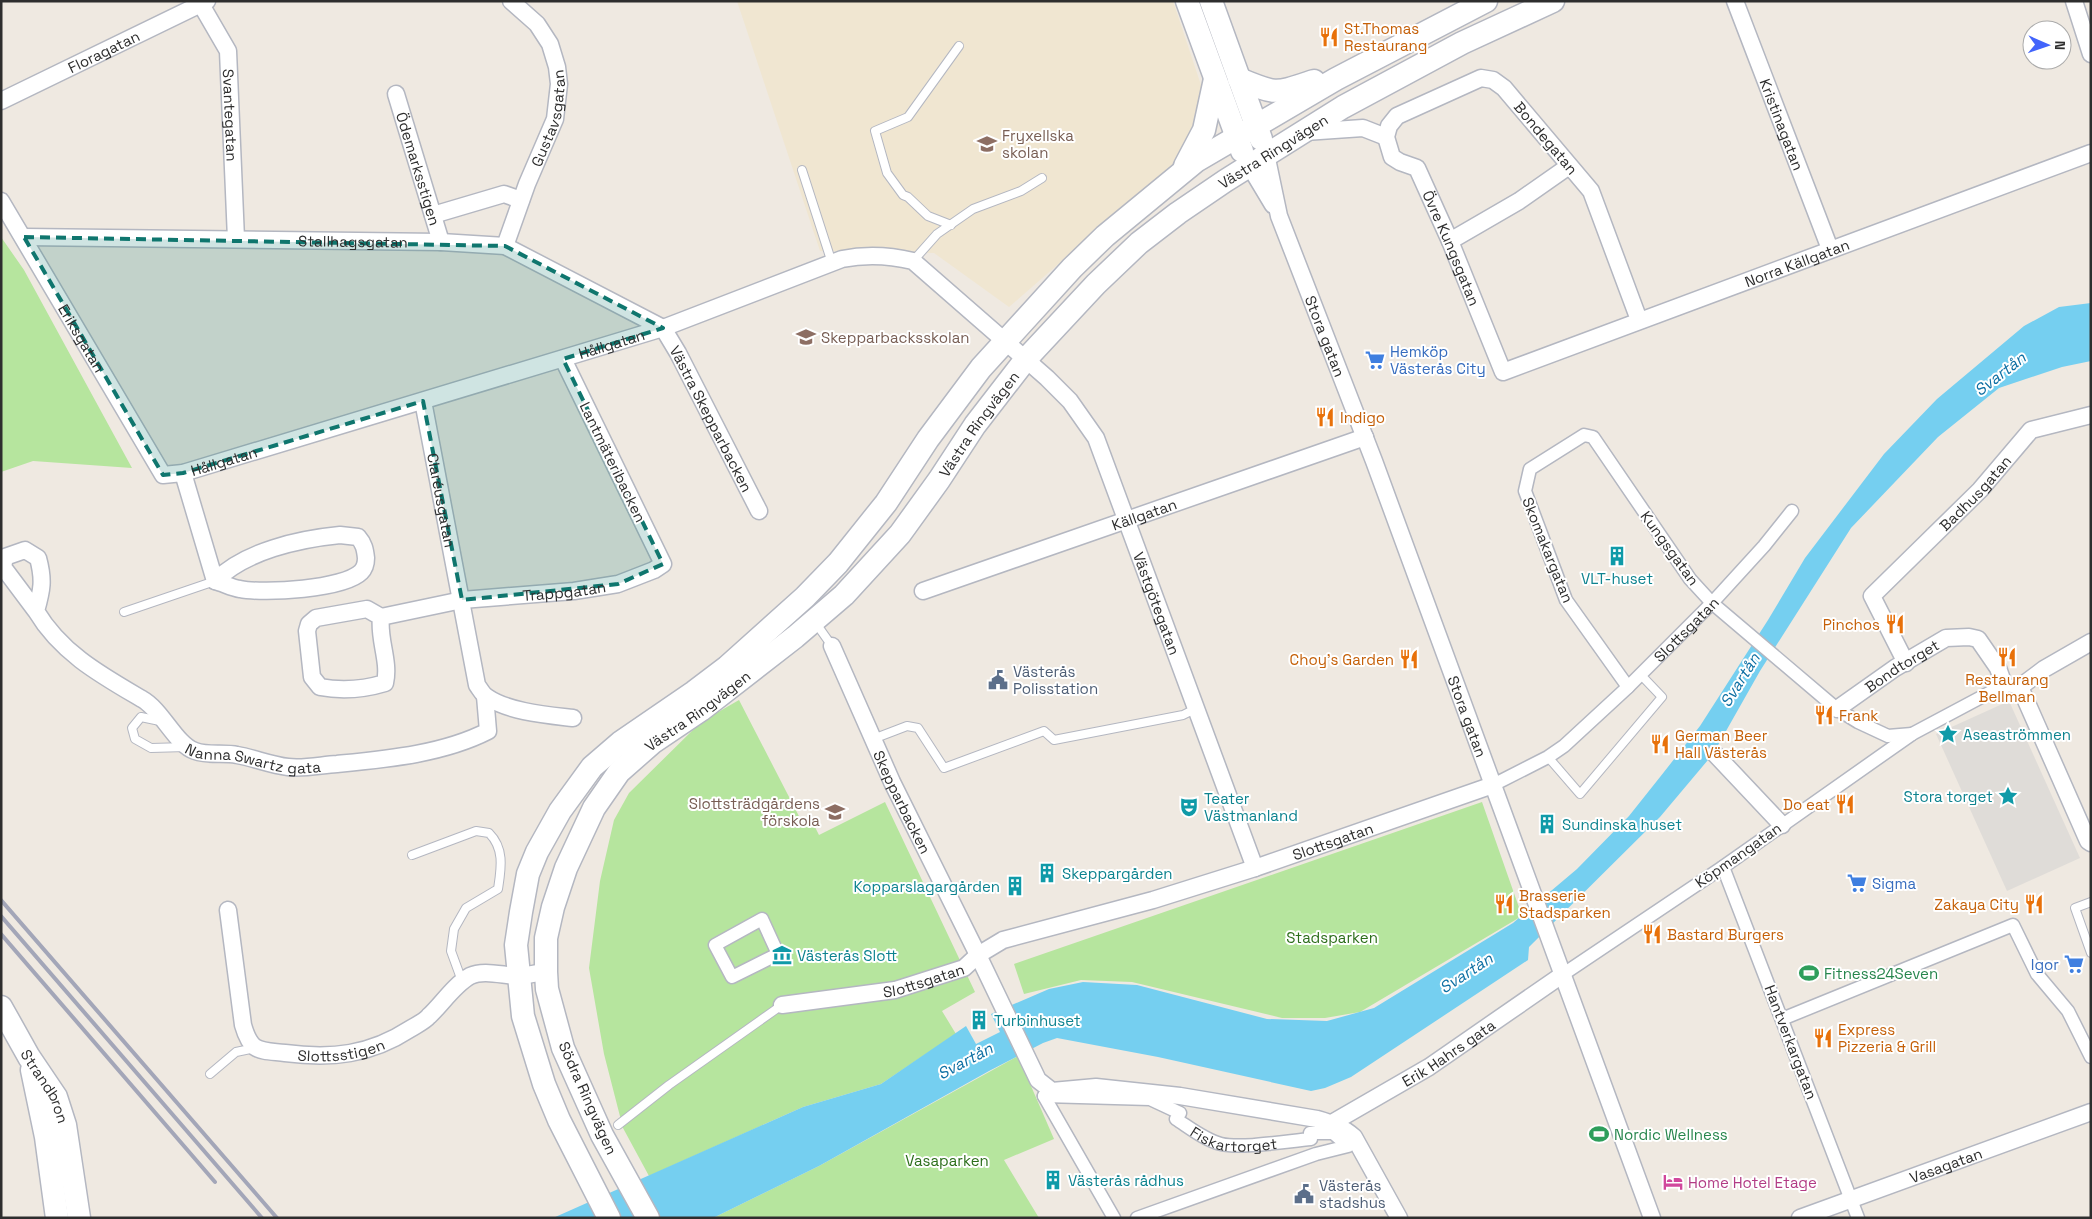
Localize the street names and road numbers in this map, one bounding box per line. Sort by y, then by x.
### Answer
street label: Floragatan [65,26,143,77]
street label: Svantegatan [219,68,242,162]
street label: Gustavsgatan [526,69,569,169]
street label: Kristinagatan [1756,76,1808,173]
street label: Bondegatan [1510,98,1582,178]
street label: Ödemarksstigen [392,110,445,228]
street label: Västra Ringvägen [1214,110,1331,192]
street label: Övre Kungsgatan [1419,187,1485,308]
street label: Stallhagsgatan [298,231,408,251]
street label: Norra Källgatan [1742,234,1852,291]
street label: Stora gatan [1301,293,1350,379]
street label: Eriksgatan [54,300,109,375]
street label: Hållgatan [576,325,647,363]
street label: Västra Skepparbacken [666,342,757,495]
street label: Västra Ringvägen [934,367,1023,480]
street label: Lantmäteribacken [576,399,650,525]
street label: Hållgatan [188,442,259,480]
street label: Claréusgatan [424,451,460,549]
street label: Badhusgatan [1935,451,2015,534]
street label: Källgatan [1109,494,1179,534]
street label: Skomakargatan [1518,495,1578,605]
street label: Kungsgatan [1637,507,1703,589]
street label: Västgötegatan [1129,549,1185,657]
street label: Trappgatan [522,577,607,605]
street label: Slottsgatan [1649,593,1723,666]
street label: Bondtorget [1861,635,1942,696]
street label: Västra Ringvägen [640,666,754,755]
street label: Stora gatan [1444,673,1491,760]
street label: Nanna Swartz gata [182,739,322,777]
street label: Skepparbacken [870,747,935,857]
street label: Slottsgatan [1290,818,1376,864]
street label: Köpmangatan [1691,818,1785,892]
street label: Slottsgatan [882,959,967,1001]
street label: Hantverkargatan [1760,982,1822,1102]
street label: Erik Hahrs gata [1398,1015,1499,1090]
street label: Slottsstigen [297,1034,387,1065]
street label: Södra Ringvägen [555,1038,621,1158]
street label: Strandbron [17,1046,73,1125]
street label: Fiskartorget [1187,1122,1278,1155]
street label: Vasagatan [1907,1143,1985,1187]

